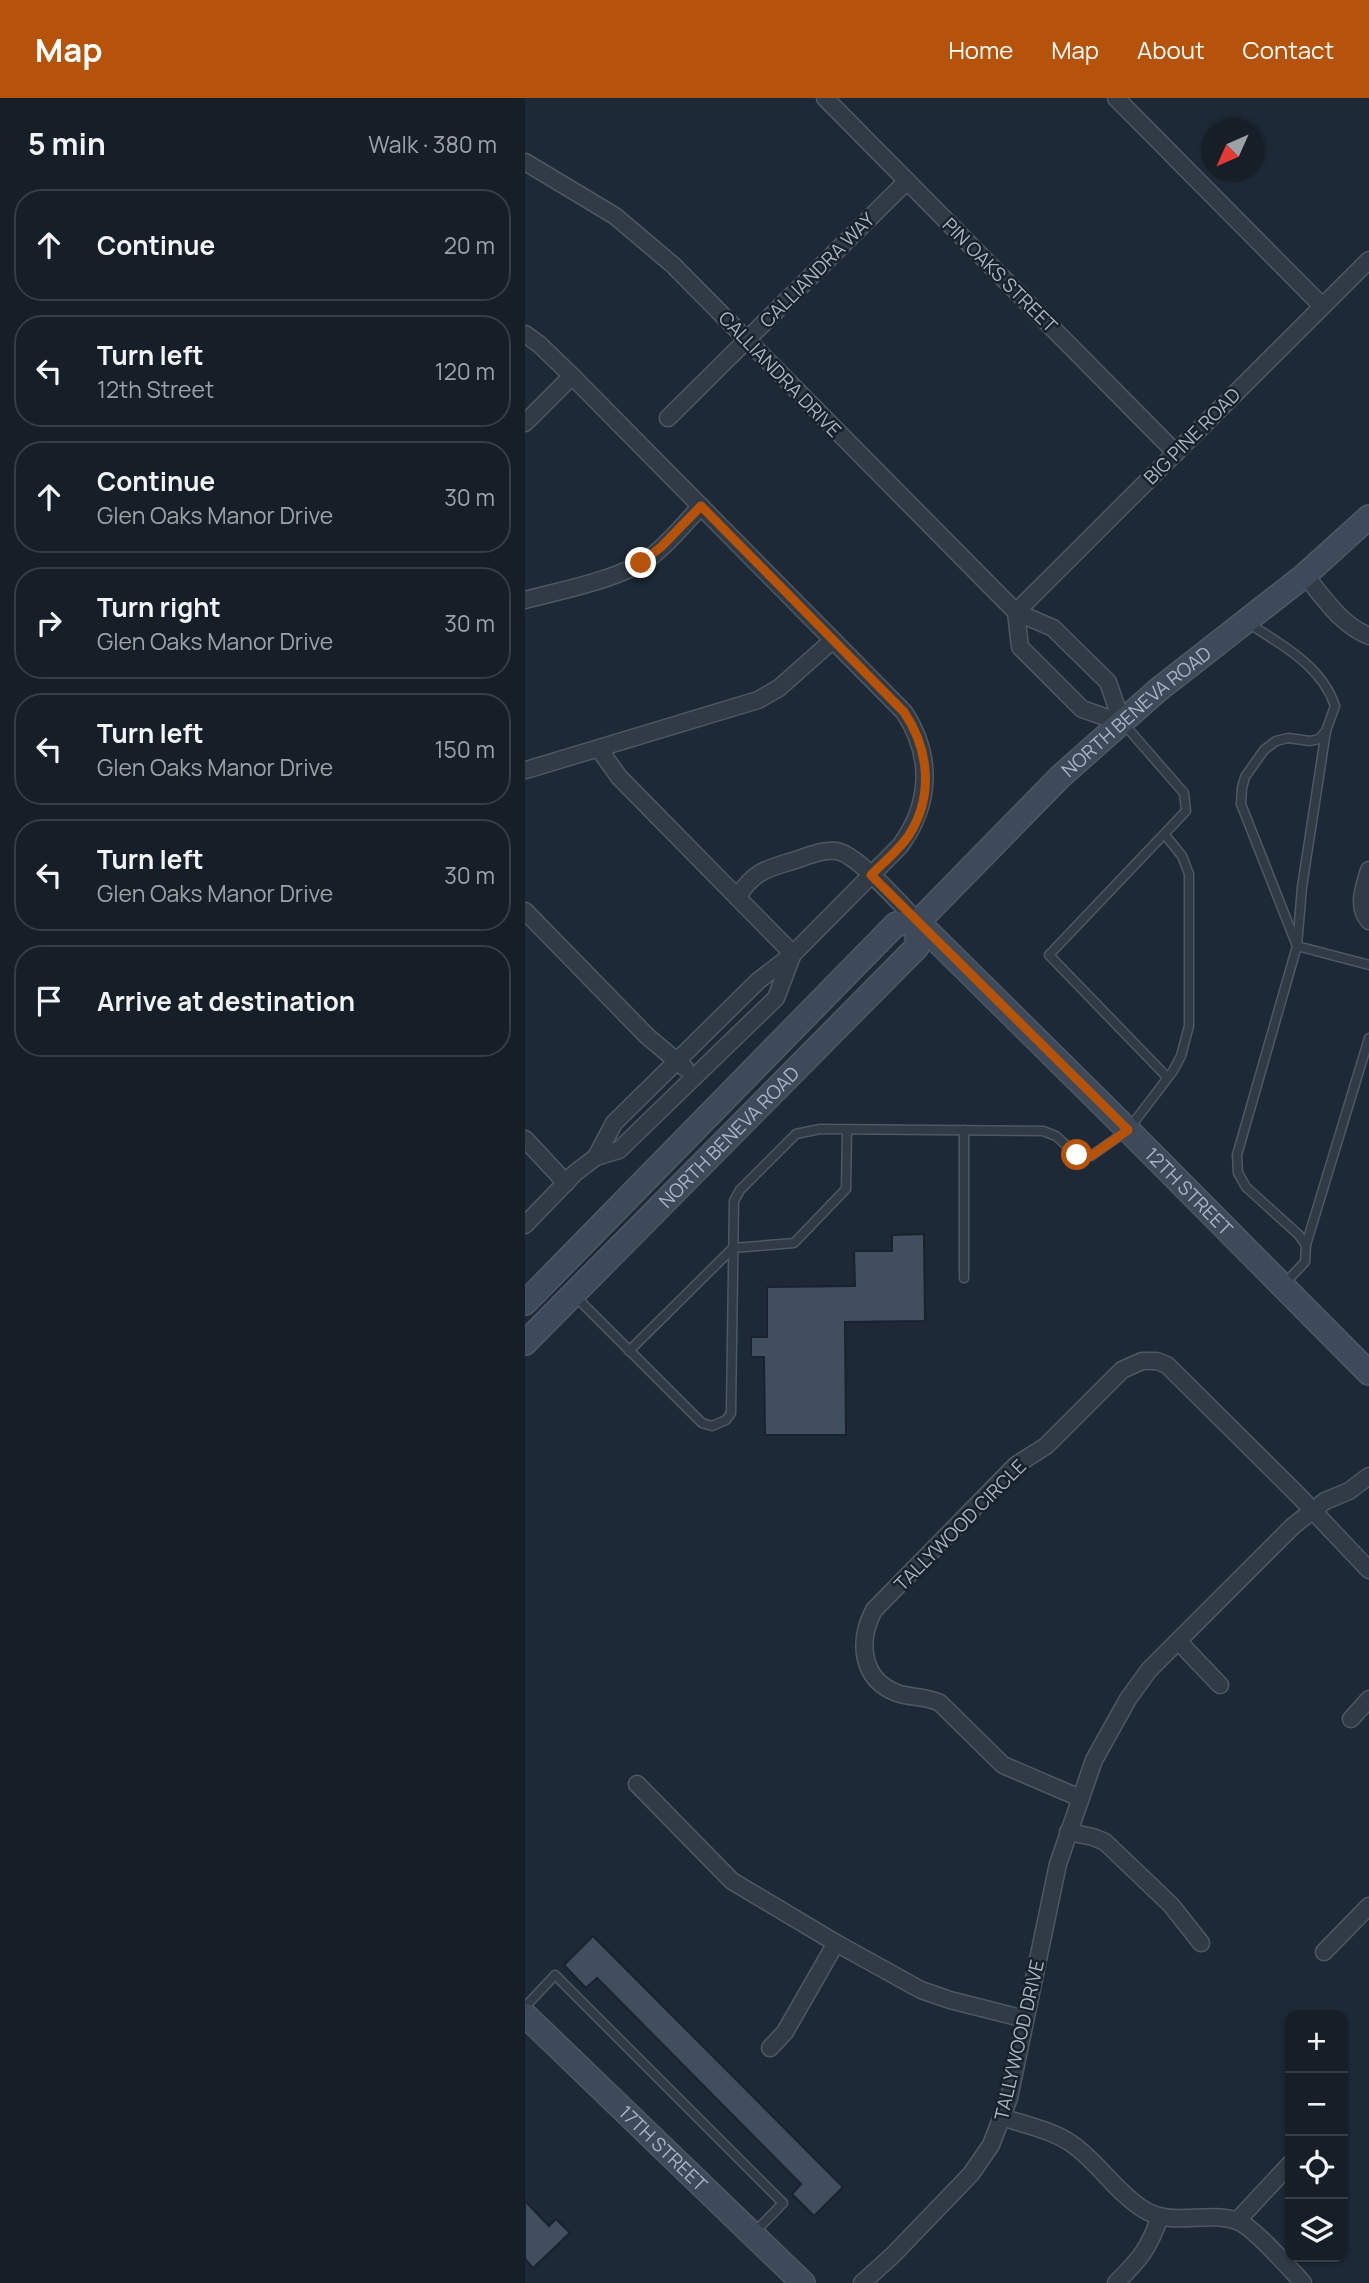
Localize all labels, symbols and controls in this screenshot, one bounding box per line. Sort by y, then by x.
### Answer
text: Map [35,27,103,72]
text: Home [948,33,1013,66]
text: Map [1051,33,1099,66]
text: About [1137,33,1205,66]
text: Contact [1243,33,1334,66]
north arrow [1201,119,1264,182]
text: 5 min [28,123,106,164]
text: Walk · 380 m [368,128,497,160]
street label: CALLIANDRA WAY [754,207,880,333]
street label: PIN OAKS STREET [937,212,1064,339]
icon: ahead [30,226,68,264]
text: Continue [97,227,215,263]
text: 20 m [444,229,495,261]
street label: CALLIANDRA DRIVE [713,305,847,443]
text: Turn left [97,337,204,373]
icon: left [30,352,68,390]
text: 120 m [435,355,495,387]
text: 12th Street [97,373,214,405]
street label: BIG PINE ROAD [1138,382,1246,490]
text: Continue [97,463,215,499]
icon: ahead [30,478,68,516]
text: 30 m [444,481,495,513]
text: Glen Oaks Manor Drive [97,499,333,531]
route end [625,547,656,578]
text: Turn right [97,589,221,625]
icon: right [30,604,68,642]
text: 30 m [444,607,495,639]
text: Glen Oaks Manor Drive [97,625,333,657]
street label: NORTH BENEVA ROAD [1056,640,1217,783]
text: Turn left [97,715,204,751]
icon: left [30,730,68,768]
text: 150 m [435,733,495,765]
text: Glen Oaks Manor Drive [97,751,333,783]
text: Turn left [97,841,204,877]
icon: left [30,856,68,894]
text: 30 m [444,859,495,891]
text: Glen Oaks Manor Drive [97,877,333,909]
icon: arrive [30,982,68,1020]
text: Arrive at destination [97,983,355,1019]
street label: NORTH BENEVA ROAD [653,1060,805,1213]
route start [1061,1139,1092,1170]
street label: 12TH STREET [1139,1142,1239,1242]
street label: TALLYWOOD CIRCLE [888,1453,1032,1597]
street label: TALLYWOOD DRIVE [988,1957,1050,2123]
map controls [1285,2010,1348,2262]
button: + [1285,2010,1348,2073]
button: − [1285,2073,1348,2136]
street label: 17TH STREET [613,2100,713,2197]
button: locate [1285,2136,1348,2199]
button: layers [1285,2199,1348,2262]

